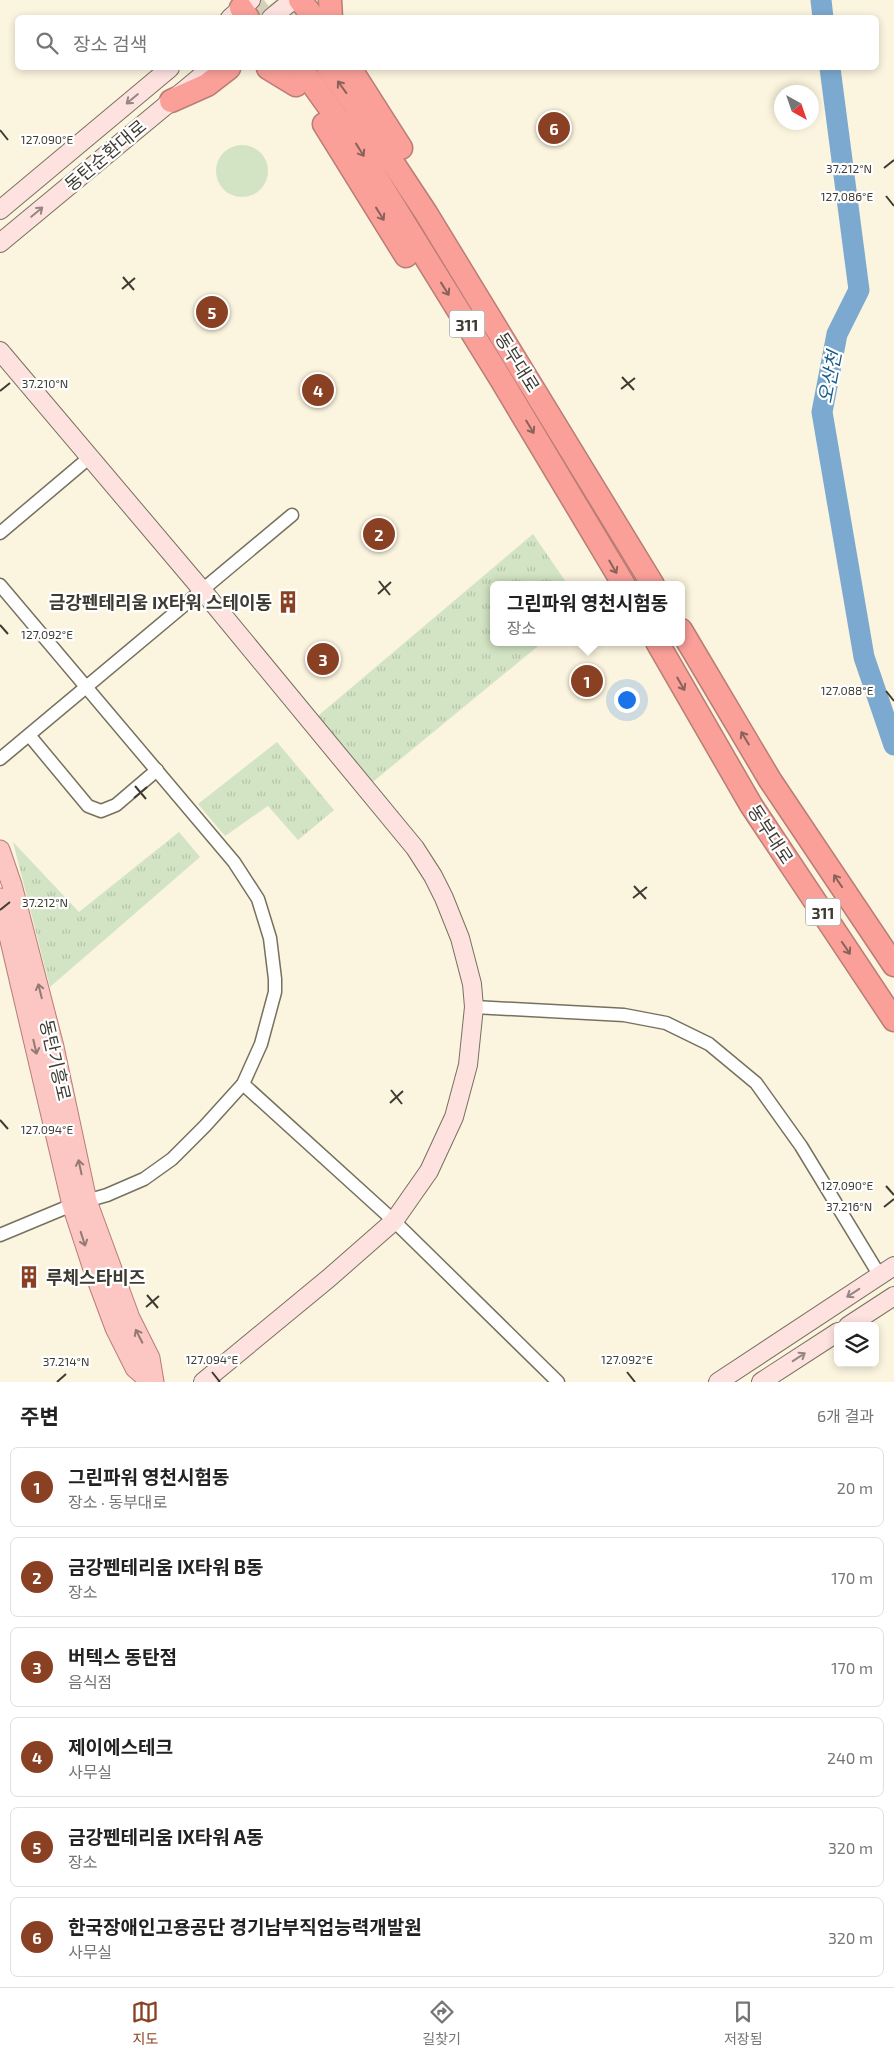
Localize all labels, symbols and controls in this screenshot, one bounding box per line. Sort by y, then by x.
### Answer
search box [15,15,879,70]
icon: search [33,29,61,57]
text: 장소 검색 [73,32,147,55]
one-way arrow [336,80,347,94]
north arrow [774,85,819,130]
one-way arrow [126,93,139,104]
pin: 6 [538,109,570,147]
street label: 동탄순환대로 [60,115,150,195]
text: 127.090°E [21,132,73,146]
one-way arrow [355,143,365,157]
text: 37.212°N [826,161,872,175]
text: 127.086°E [821,189,873,203]
one-way arrow [31,206,44,218]
one-way arrow [376,206,386,220]
one-way arrow [440,281,450,295]
pin: 5 [196,293,228,331]
road number: 311 [450,310,484,338]
street label: 동부대로 [491,328,545,396]
water label: 오산천 [813,348,846,405]
pin: 4 [302,371,334,409]
text: 37.210°N [22,376,68,390]
one-way arrow [525,420,535,434]
pin: 2 [363,515,395,553]
one-way arrow [608,559,618,574]
popup [490,581,685,646]
building icon: 금강펜테리움 IX타워 스테이동 [275,589,301,615]
place label: 금강펜테리움 IX타워 스테이동 [49,591,272,613]
text: 그린파워 영천시험동 [507,591,668,614]
text: 장소 [507,618,536,637]
text: 127.092°E [21,627,73,641]
pin: 3 [307,640,339,678]
pin: 1 [571,662,603,700]
one-way arrow [677,677,687,691]
text: 127.088°E [821,683,874,697]
your location [614,687,640,713]
one-way arrow [740,732,750,746]
street label: 동부대로 [744,800,798,868]
one-way arrow [833,874,843,888]
text: 37.212°N [22,895,68,909]
road number: 311 [806,899,840,926]
one-way arrow [841,941,851,955]
one-way arrow [34,984,44,1000]
street label: 동탄기흥로 [36,1017,76,1103]
one-way arrow [31,1039,40,1055]
text: 127.094°E [21,1122,73,1136]
one-way arrow [75,1159,84,1175]
text: 127.090°E [821,1178,873,1192]
text: 37.216°N [826,1199,872,1213]
one-way arrow [79,1231,88,1246]
building icon: 루체스타비즈 [16,1264,42,1290]
place label: 루체스타비즈 [46,1266,145,1288]
one-way arrow [846,1288,860,1298]
map controls [834,1322,879,1367]
button: layers [834,1322,879,1367]
one-way arrow [134,1329,143,1344]
text: 127.094°E [186,1352,238,1366]
text: 127.092°E [601,1352,653,1366]
one-way arrow [792,1352,806,1362]
text: 37.214°N [43,1354,89,1368]
text: 주변 [20,1403,59,1428]
text: 6개 결과 [817,1406,874,1425]
text: 그린파워 영천시험동 [68,1465,229,1488]
text: 1 [34,1478,40,1497]
text: 20 m [837,1478,873,1497]
text: 장소 · 동부대로 [68,1492,167,1511]
text: 금강펜테리움 IX타워 B동 [68,1555,263,1578]
text: 2 [32,1568,42,1587]
text: 170 m [831,1568,873,1587]
text: 장소 [68,1582,97,1601]
text: 버텍스 동탄점 [68,1645,177,1668]
text: 3 [32,1658,42,1677]
text: 170 m [831,1658,873,1677]
text: 음식점 [68,1672,112,1691]
text: 제이에스테크 [68,1735,173,1758]
text: 4 [32,1748,42,1767]
text: 240 m [827,1748,873,1767]
text: 사무실 [68,1762,112,1781]
text: 금강펜테리움 IX타워 A동 [68,1825,264,1848]
text: 5 [33,1838,41,1857]
text: 320 m [828,1838,873,1857]
text: 장소 [68,1852,97,1871]
text: 한국장애인고용공단 경기남부직업능력개발원 [68,1915,422,1938]
text: 6 [32,1928,42,1947]
text: 320 m [828,1928,873,1947]
text: 사무실 [68,1942,112,1961]
tab: 지도 [131,1998,159,2048]
tab: 길찾기 [422,1998,461,2048]
tab: 저장됨 [724,1998,763,2048]

